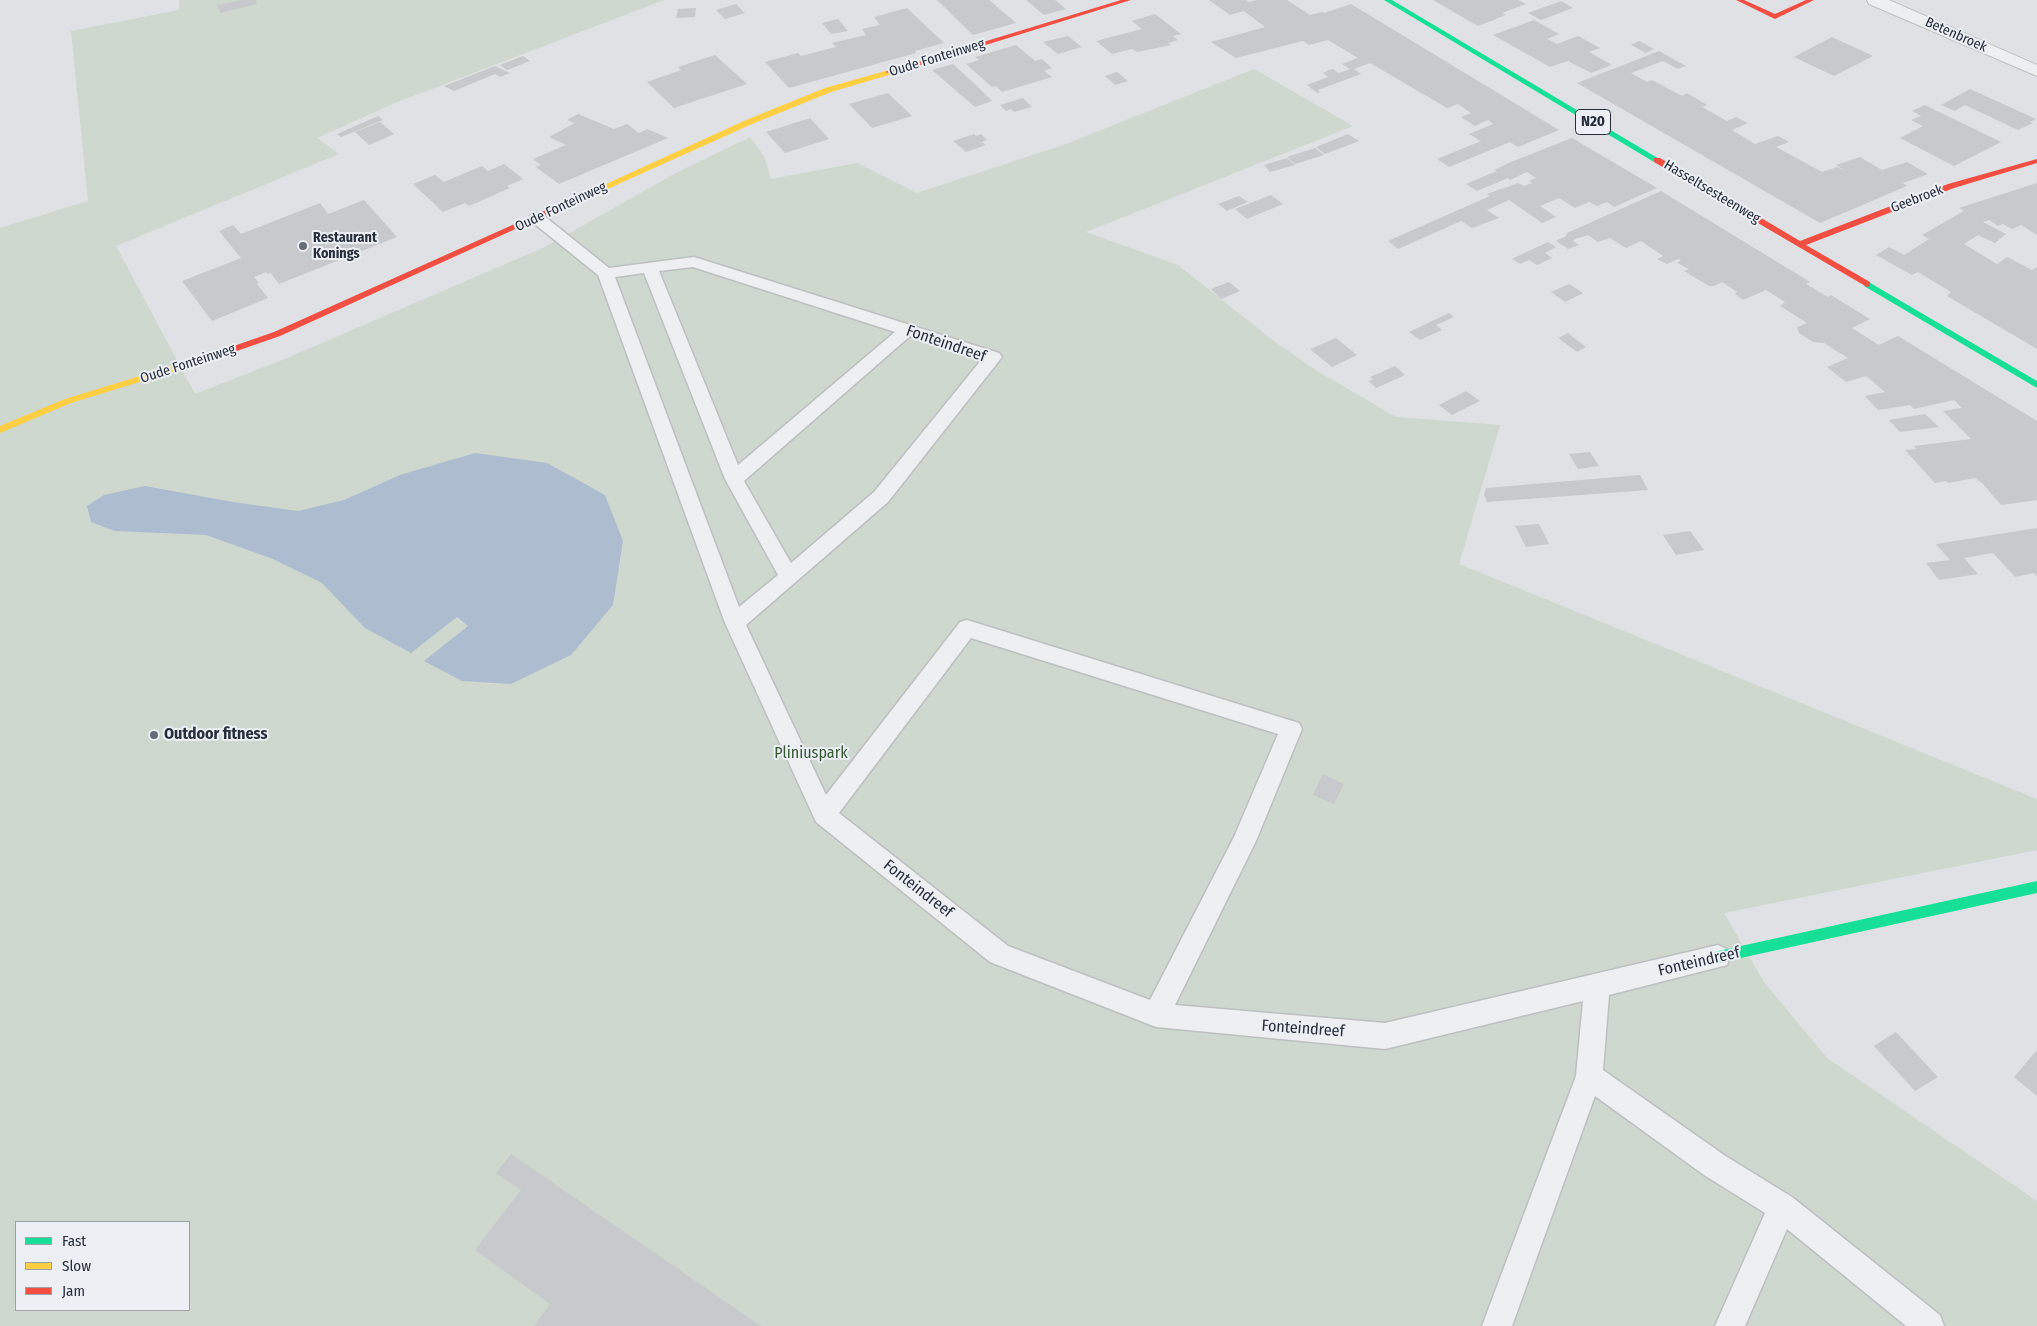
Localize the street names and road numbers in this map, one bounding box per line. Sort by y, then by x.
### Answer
street label: Betenbroek [1922,14,1990,56]
street label: Oude Fonteinweg [887,35,987,81]
road number: N20 [1576,110,1610,134]
street label: Hasseltsesteenweg [1661,157,1763,227]
street label: Oude Fonteinweg [513,178,609,236]
street label: Geebroek [1889,181,1945,217]
street label: Fonteindreef [904,321,988,367]
street label: Oude Fonteinweg [138,341,238,387]
street label: Fonteindreef [879,856,957,922]
street label: Fonteindreef [1656,943,1742,981]
street label: Fonteindreef [1261,1017,1345,1041]

